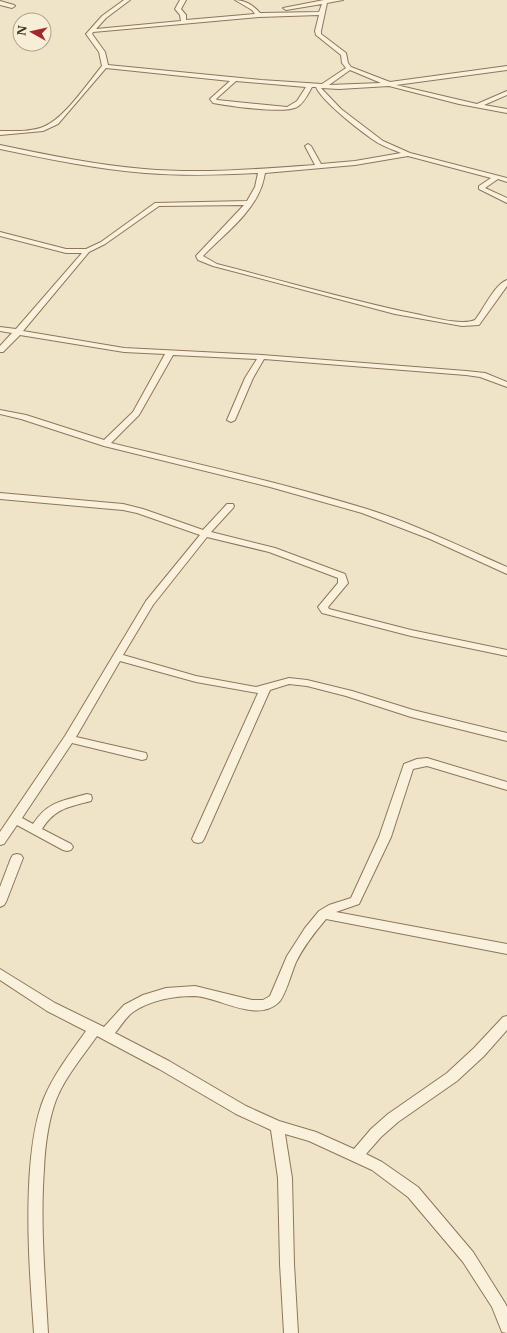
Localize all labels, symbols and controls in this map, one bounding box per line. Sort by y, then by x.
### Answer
north arrow [12,12,52,52]
text: N [14,24,30,37]

